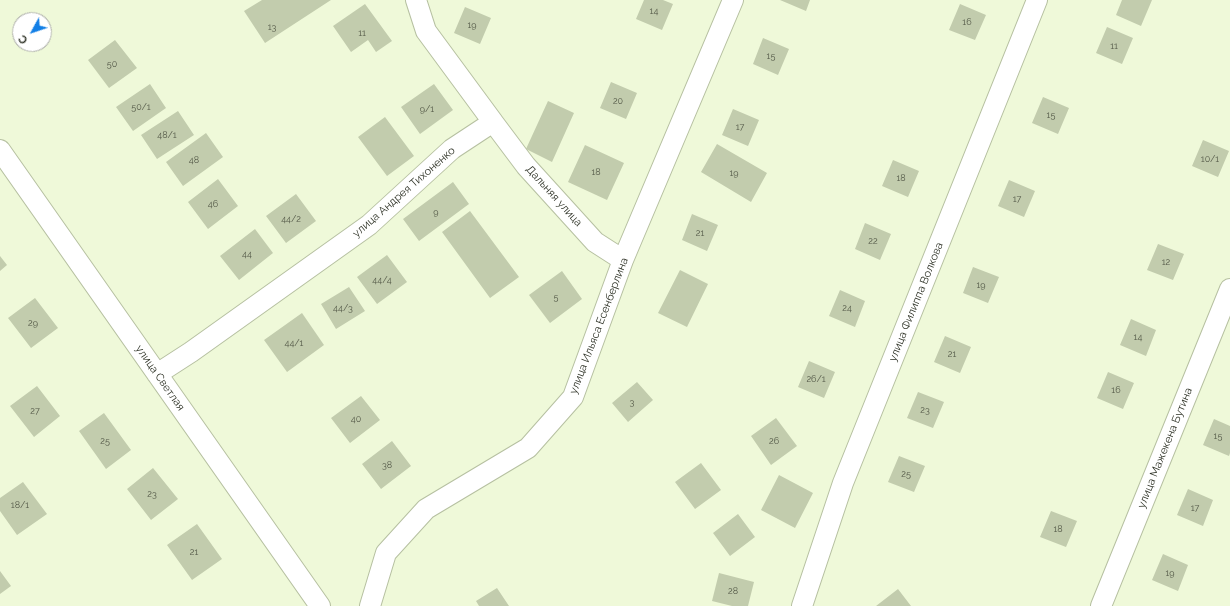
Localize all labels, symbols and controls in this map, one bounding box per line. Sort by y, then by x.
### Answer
house number: 14 [650,6,658,16]
north arrow [12,12,52,52]
house number: 16 [962,17,972,27]
house number: 19 [467,20,477,30]
house number: 13 [268,22,276,32]
house number: 11 [358,28,366,38]
text: С [16,32,31,46]
house number: 11 [1110,41,1118,51]
house number: 15 [767,51,775,61]
house number: 50 [107,59,117,69]
house number: 20 [613,96,623,106]
house number: 50/1 [131,102,151,112]
house number: 9/1 [420,104,434,114]
house number: 15 [1047,110,1055,120]
house number: 17 [736,122,744,132]
house number: 48/1 [157,130,177,140]
street label: улица Андрея Тихоненко [350,144,458,240]
house number: 10/1 [1201,154,1219,164]
house number: 48 [189,155,199,165]
street label: Дальняя улица [523,163,585,229]
house number: 18 [591,167,601,177]
house number: 19 [729,168,739,178]
house number: 18 [896,173,906,183]
house number: 17 [1013,194,1021,204]
house number: 46 [208,199,218,209]
house number: 9 [433,207,439,217]
house number: 44/2 [281,214,301,224]
house number: 21 [696,228,704,238]
house number: 22 [868,236,878,246]
street label: улица Филиппа Волкова [886,240,946,364]
house number: 44 [242,249,252,259]
street label: улица Ильяса Есенберлина [567,256,631,396]
house number: 12 [1162,257,1170,267]
house number: 44/4 [372,275,392,285]
house number: 19 [976,280,986,290]
house number: 5 [554,292,558,302]
house number: 44/3 [333,303,353,313]
house number: 24 [842,303,852,313]
house number: 29 [28,318,38,328]
house number: 14 [1134,332,1142,342]
house number: 44/1 [285,338,303,348]
street label: улица Светлая [133,343,187,413]
house number: 21 [948,349,956,359]
house number: 26/1 [806,374,826,384]
house number: 16 [1111,385,1121,395]
street label: улица Мажекена Бутина [1135,386,1195,510]
house number: 3 [630,397,634,407]
house number: 23 [920,405,930,415]
house number: 27 [30,406,40,416]
house number: 40 [351,414,361,424]
house number: 15 [1214,431,1222,441]
house number: 25 [100,436,110,446]
house number: 26 [769,436,779,446]
house number: 38 [382,460,392,470]
house number: 25 [901,469,911,479]
house number: 23 [147,489,157,499]
house number: 18/1 [11,500,29,510]
house number: 17 [1191,503,1199,513]
house number: 18 [1053,524,1063,534]
house number: 21 [190,547,198,557]
house number: 19 [1165,568,1175,578]
house number: 28 [728,586,738,596]

